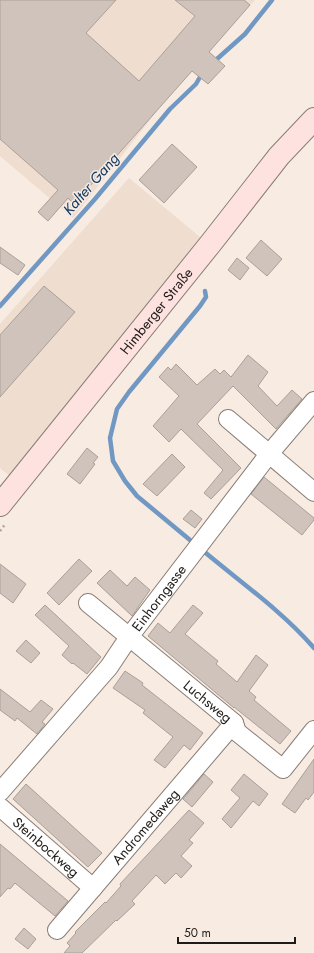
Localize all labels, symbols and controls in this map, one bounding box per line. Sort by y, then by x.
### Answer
water label: Kalter Gang [58,148,125,220]
street label: Himberger Straße [115,263,197,359]
street label: Einhorngasse [127,561,191,636]
street label: Luchsweg [179,675,236,727]
street label: Andromedaweg [107,784,184,869]
street label: Steinbockweg [8,812,84,882]
scale bar [178,919,295,945]
text: 50 m [184,924,211,942]

